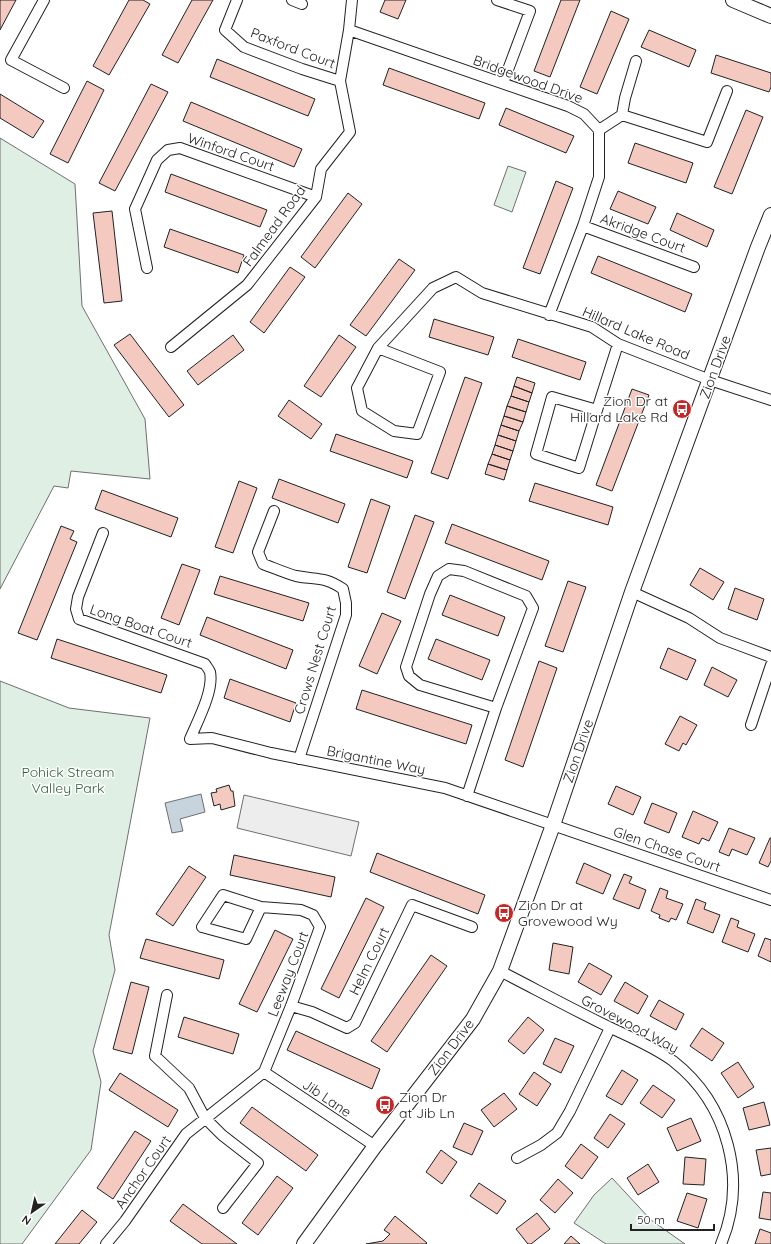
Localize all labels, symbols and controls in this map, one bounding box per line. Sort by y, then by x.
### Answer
street label: Paxford Court [248,24,338,73]
street label: Bridgewood Drive [471,51,586,107]
street label: Winford Court [185,129,277,175]
street label: Falmead Road [239,182,309,270]
street label: Akridge Court [598,209,688,257]
street label: Hillard Lake Road [580,302,692,364]
street label: Zion Drive [695,333,735,401]
place label: Zion Dr at Hillard Lake Rd [570,392,668,426]
bus stop icon: Zion Dr at Hillard Lake Rd [671,398,693,420]
street label: Long Boat Court [88,600,195,652]
street label: Crows Nest Court [290,603,340,716]
street label: Zion Drive [559,717,597,785]
street label: Brigantine Way [325,742,427,778]
park label: Pohick Stream Valley Park [21,763,115,797]
street label: Glen Chase Court [611,822,723,876]
place label: Zion Dr at Grovewood Wy [518,896,618,930]
bus stop icon: Zion Dr at Grovewood Wy [493,902,515,924]
street label: Helm Court [345,924,393,998]
street label: Leeway Court [264,929,313,1019]
street label: Grovewood Way [578,991,682,1057]
street label: Zion Drive [424,1015,478,1079]
street label: Jib Lane [299,1075,355,1121]
place label: Zion Dr at Jib Ln [399,1088,455,1122]
bus stop icon: Zion Dr at Jib Ln [374,1094,396,1116]
street label: Anchor Court [111,1132,175,1212]
north arrow [12,1192,52,1232]
scale bar [631,1206,714,1232]
text: N [19,1212,34,1228]
text: 50 m [637,1212,665,1227]

